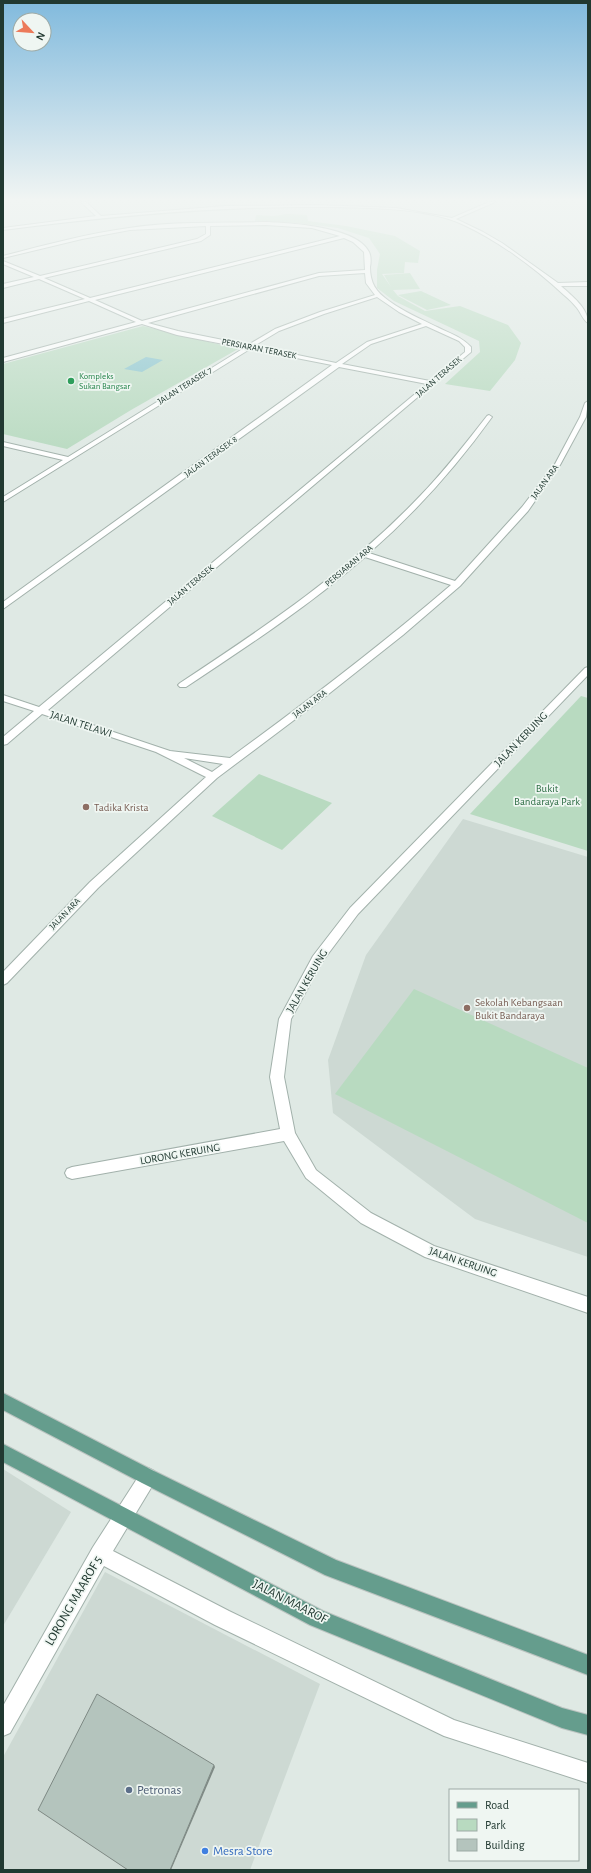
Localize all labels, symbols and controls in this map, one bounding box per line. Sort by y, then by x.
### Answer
north arrow [12,12,52,52]
text: N [34,30,47,42]
street label: PERSIARAN TERASEK [221,337,297,361]
street label: JALAN TERASEK [415,355,464,399]
street label: JALAN TERASEK 7 [156,366,214,406]
place label: Kompleks Sukan Bangsar [79,372,130,391]
marker: Kompleks Sukan Bangsar [66,376,76,386]
street label: JALAN TERASEK 8 [183,435,239,479]
street label: JALAN ARA [530,463,560,501]
street label: PERSIARAN ARA [323,544,375,588]
street label: JALAN TERASEK [166,563,216,607]
street label: JALAN ARA [291,688,329,720]
street label: JALAN TELAWI [49,709,113,739]
street label: JALAN KERUING [492,710,550,768]
park label: Bukit Bandaraya Park [514,783,580,807]
marker: Tadika Krista [81,802,91,812]
place label: Tadika Krista [94,802,149,813]
street label: JALAN ARA [48,896,82,932]
street label: JALAN KERUING [284,948,330,1014]
place label: Sekolah Kebangsaan Bukit Bandaraya [475,997,563,1021]
marker: Sekolah Kebangsaan Bukit Bandaraya [462,1003,472,1013]
street label: LORONG KERUING [139,1142,221,1166]
street label: JALAN KERUING [428,1245,498,1279]
street label: LORONG MAAROF 5 [43,1554,105,1648]
street label: JALAN MAAROF [251,1578,330,1627]
place label: Petronas [137,1784,182,1797]
marker: Petronas [124,1785,134,1795]
legend [449,1789,579,1861]
text: Road [485,1799,509,1811]
text: Park [485,1819,506,1831]
text: Building [485,1839,525,1851]
place label: Mesra Store [213,1845,273,1858]
marker: Mesra Store [200,1846,210,1856]

